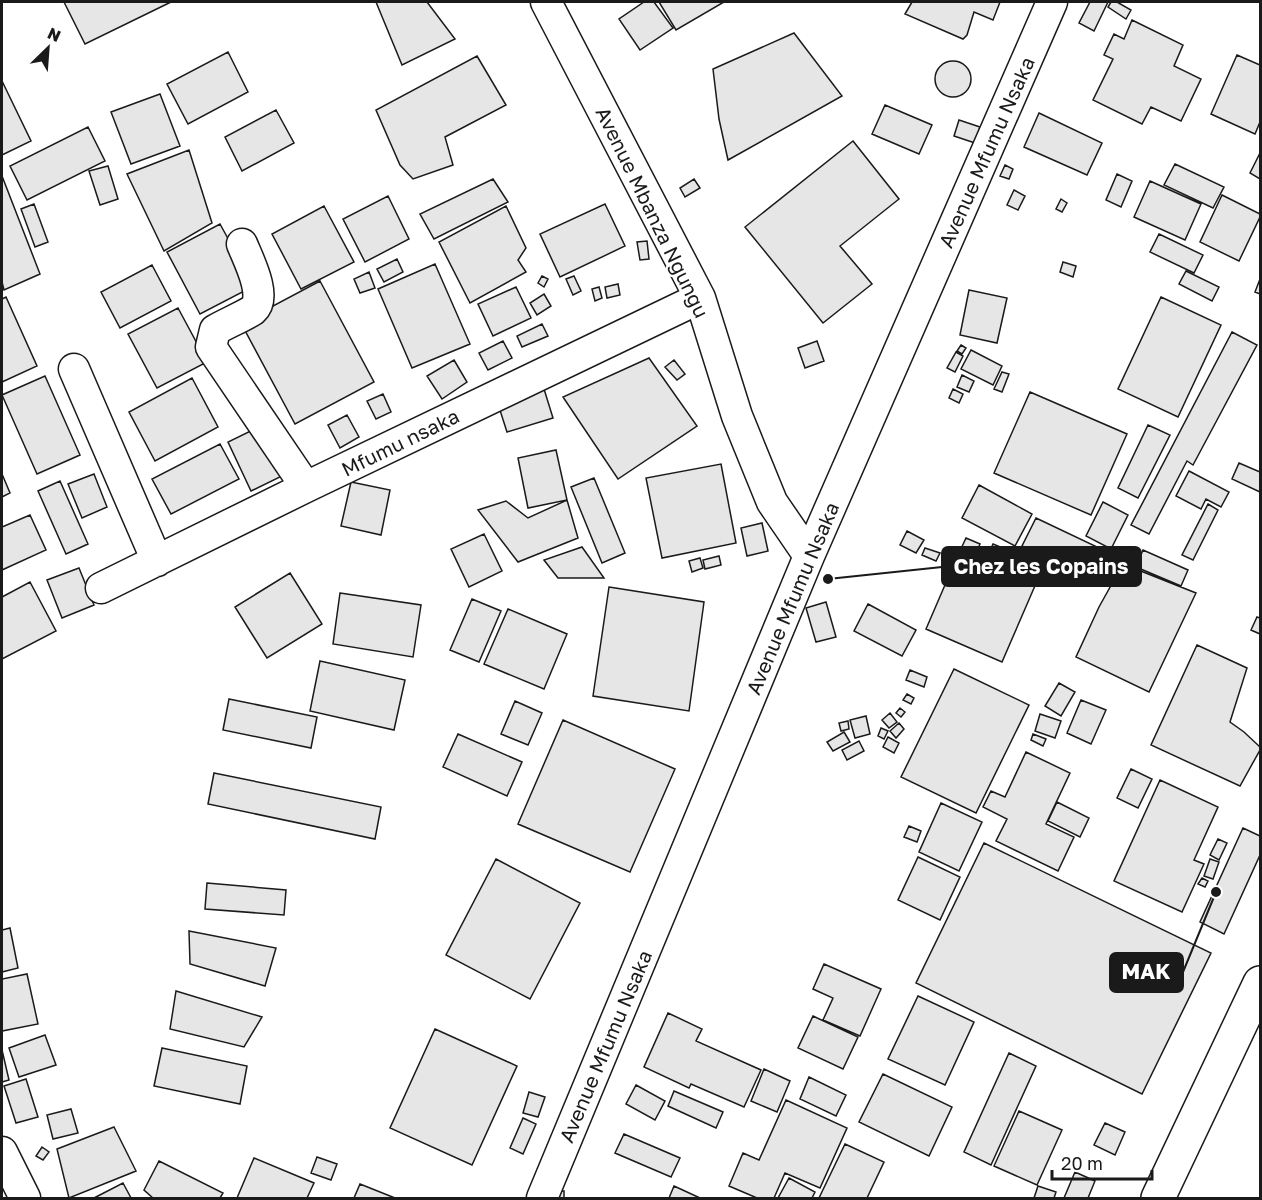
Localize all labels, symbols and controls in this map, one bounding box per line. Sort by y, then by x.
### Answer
north arrow [18,18,78,78]
text: N [45,23,64,46]
street label: Avenue Mfumu Nsaka [933,53,1039,251]
street label: Avenue Mbanza Ngungu [591,103,715,321]
street label: Mfumu nsaka [337,403,463,481]
street label: Avenue Mfumu Nsaka [741,498,843,698]
callout: Chez les Copains [942,547,1141,586]
text: Chez les Copains [953,553,1129,579]
street label: Avenue Mfumu Nsaka [554,946,656,1146]
callout: MAK [1110,953,1183,992]
text: MAK [1122,958,1170,984]
scale bar [1052,1143,1152,1181]
text: 20 m [1061,1152,1103,1174]

